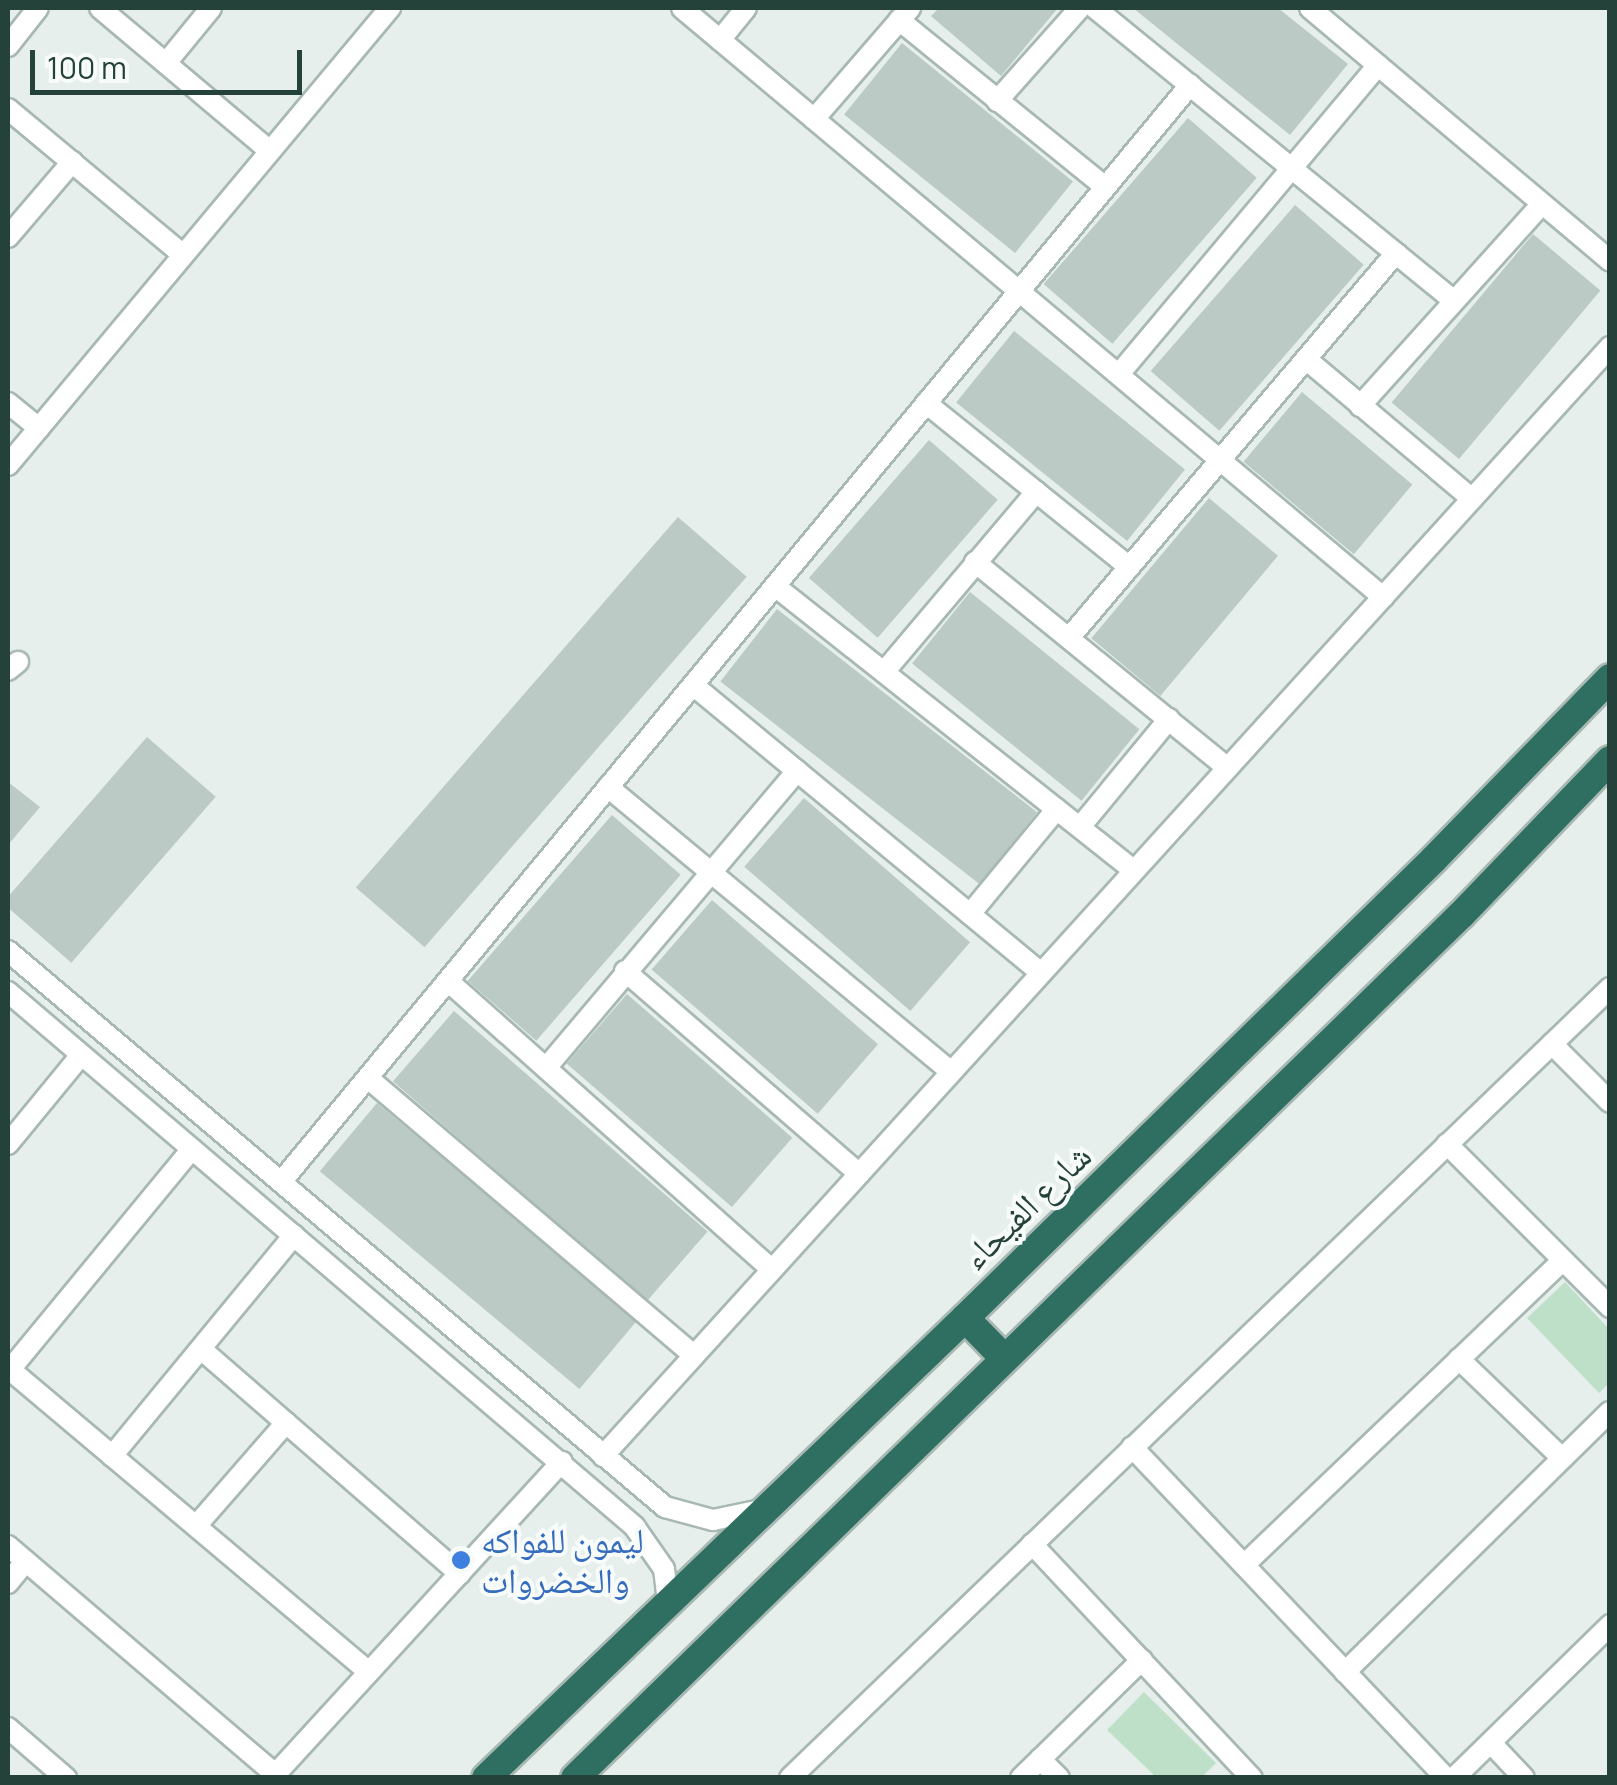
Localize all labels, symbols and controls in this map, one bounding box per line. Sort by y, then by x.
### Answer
scale bar [35,30,308,92]
text: 100 m [47,47,127,88]
street label: شارع الفيحاء [953,1134,1099,1278]
place label: ليمون للفواكه والخضروات [481,1519,644,1601]
marker: ليمون للفواكه والخضروات [450,1549,472,1571]

